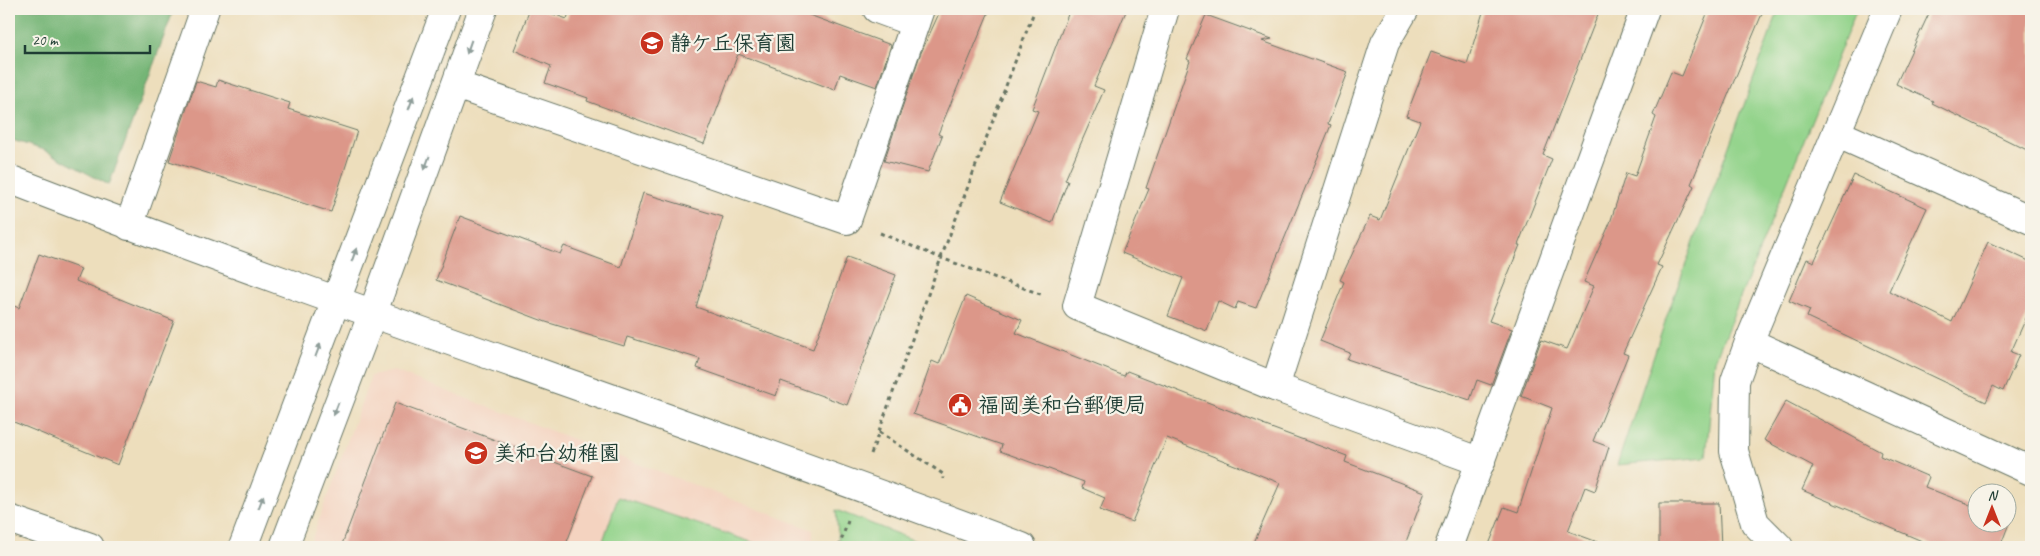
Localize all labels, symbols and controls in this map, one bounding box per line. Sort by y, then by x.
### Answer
scale bar [25,22,150,54]
school or university icon: 静ケ丘保育園 [639,30,665,56]
place label: 静ケ丘保育園 [670,30,796,56]
text: 20 m [32,31,59,50]
one-way arrow [465,39,472,54]
one-way arrow [407,95,415,110]
one-way arrow [423,156,430,171]
one-way arrow [350,247,358,262]
one-way arrow [314,342,322,357]
public building icon: 福岡美和台郵便局 [947,392,973,418]
place label: 福岡美和台郵便局 [978,392,1146,418]
one-way arrow [332,402,339,417]
school or university icon: 美和台幼稚園 [463,440,489,466]
place label: 美和台幼稚園 [494,440,620,466]
north arrow [1968,484,2018,534]
text: N [1988,487,1999,504]
one-way arrow [257,495,265,509]

